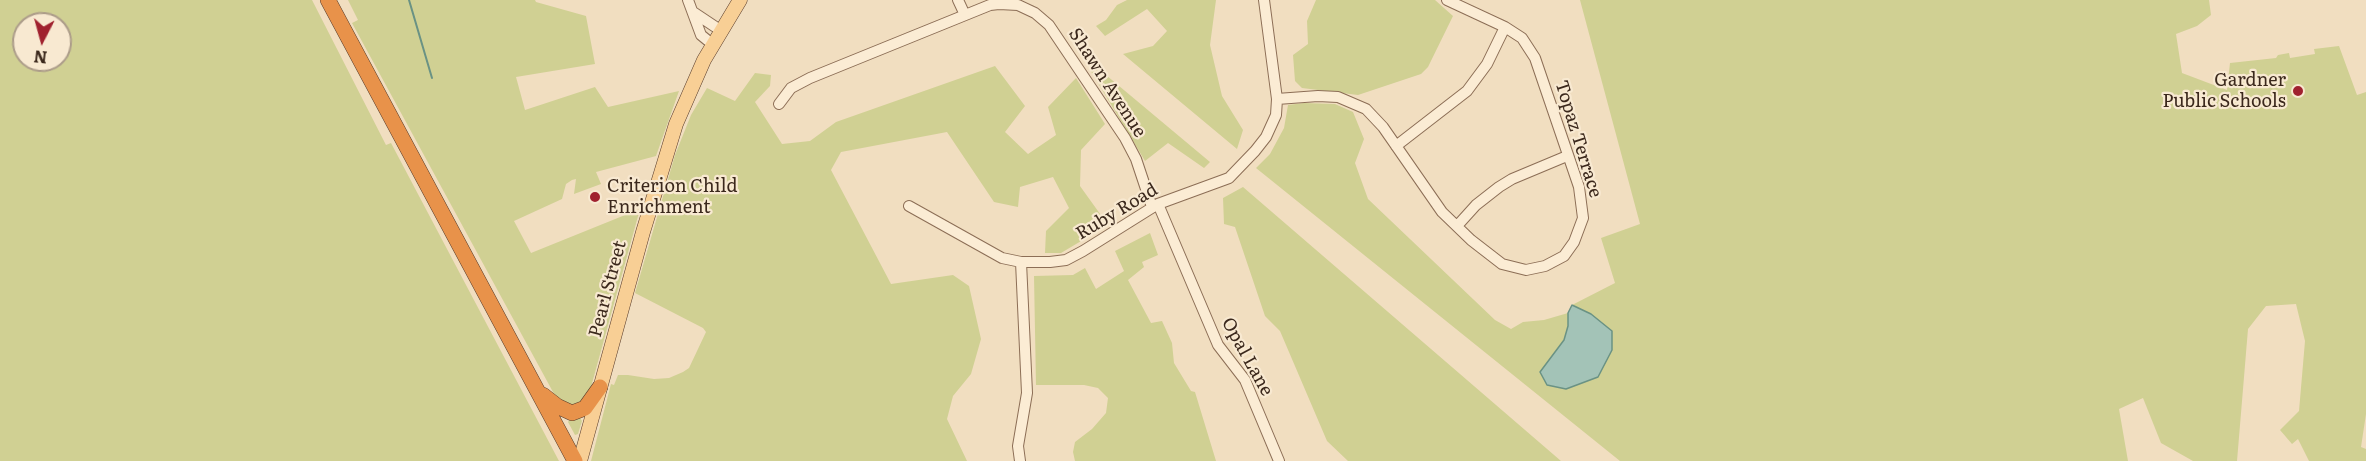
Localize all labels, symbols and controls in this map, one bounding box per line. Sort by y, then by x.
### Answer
north arrow [12,12,72,72]
street label: Shawn Avenue [1064,24,1150,142]
text: N [32,45,48,71]
place label: Gardner Public Schools [2162,70,2286,112]
street label: Topaz Terrace [1550,78,1606,200]
marker: Gardner Public Schools [2291,84,2305,98]
place label: Criterion Child Enrichment [607,176,737,219]
street label: Ruby Road [1072,179,1162,245]
marker: Criterion Child Enrichment [588,190,602,204]
street label: Pearl Street [585,238,631,340]
street label: Opal Lane [1217,314,1277,400]

